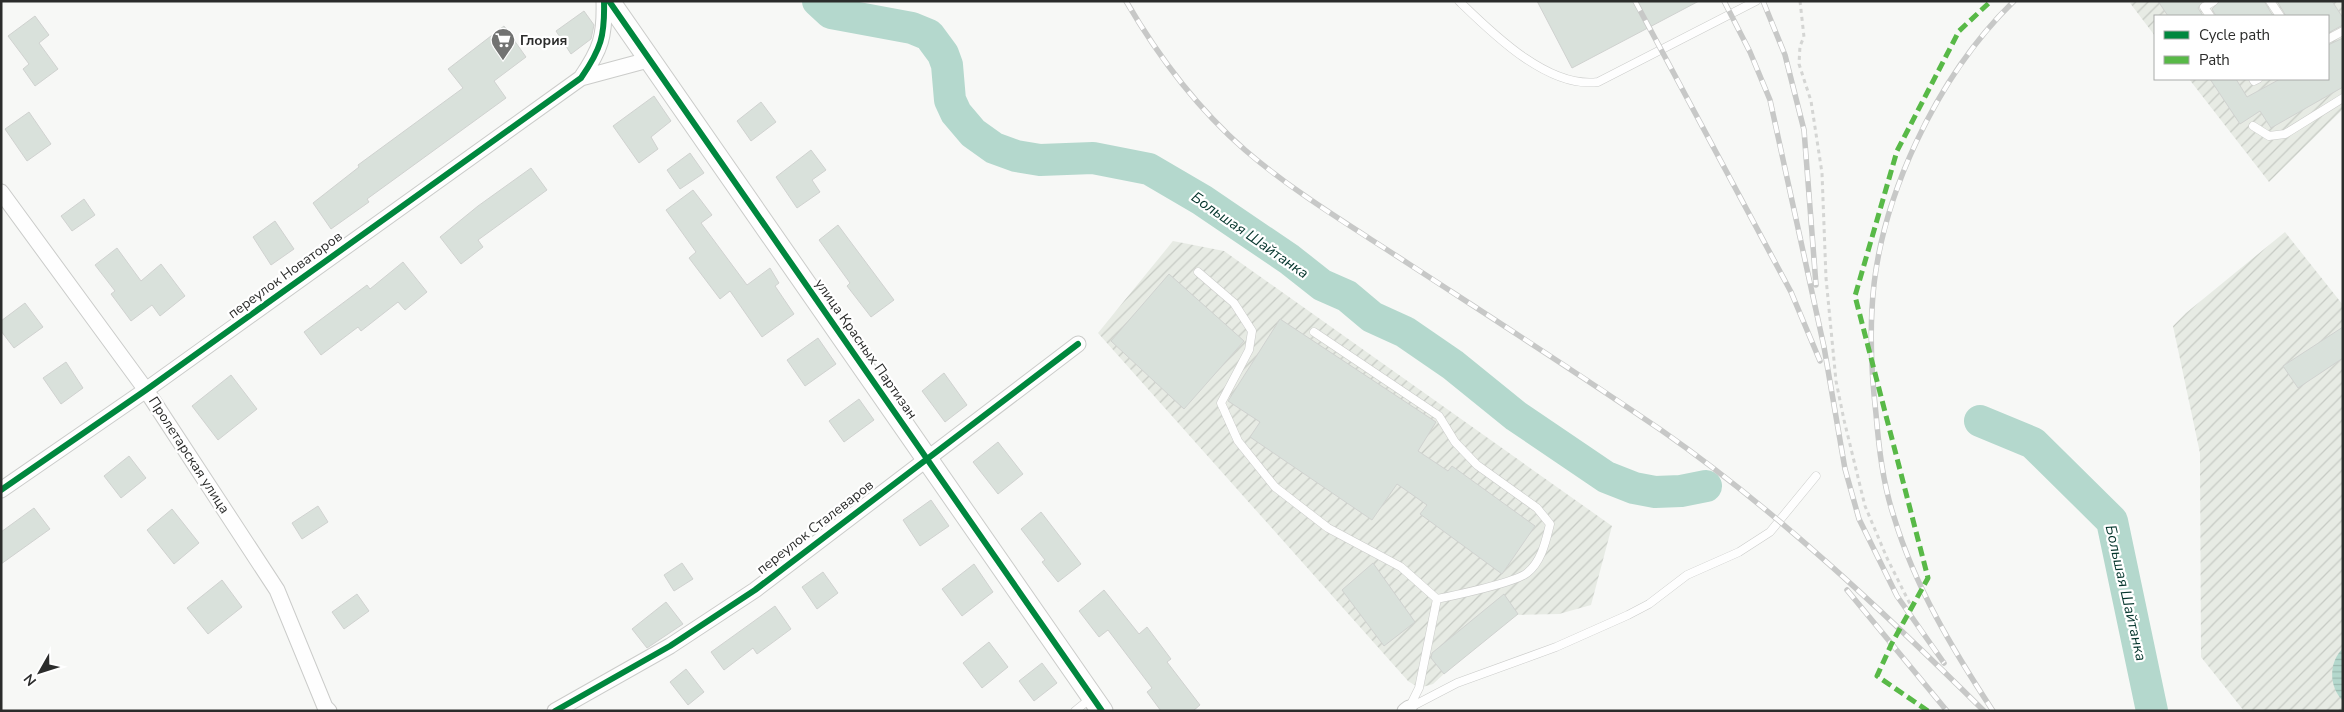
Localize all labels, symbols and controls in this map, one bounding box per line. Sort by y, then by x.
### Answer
legend [2154,15,2329,80]
text: Cycle path [2199,25,2270,45]
supermarket icon: Глория [490,27,516,61]
place label: Глория [520,31,567,50]
text: Path [2199,50,2230,70]
water label: Большая Шайтанка [1187,187,1313,283]
street label: переулок Новаторов [224,227,346,323]
street label: улица Красных Партизан [810,275,922,423]
street label: Пролетарская улица [144,393,234,517]
street label: переулок Сталеваров [753,475,878,579]
water label: Большая Шайтанка [2101,523,2151,663]
north arrow [15,647,65,697]
text: N [20,670,41,690]

